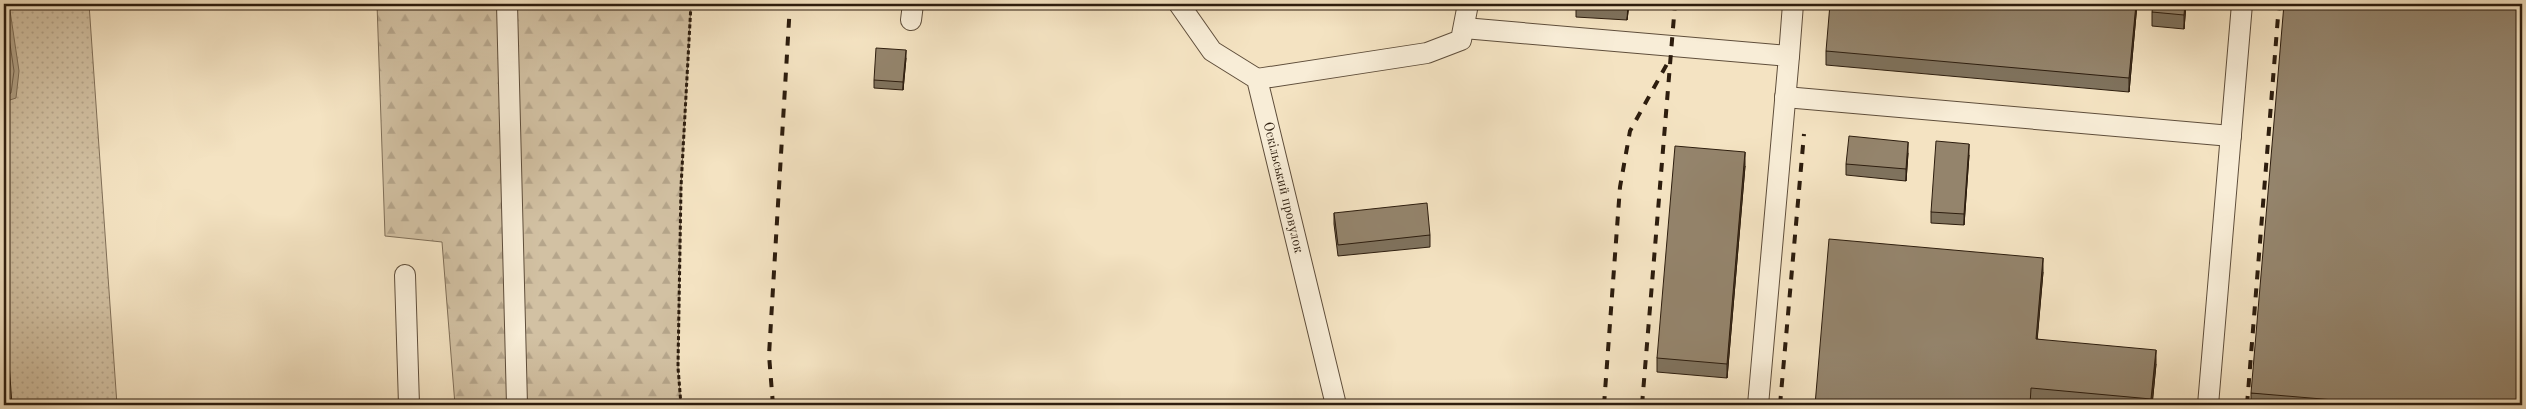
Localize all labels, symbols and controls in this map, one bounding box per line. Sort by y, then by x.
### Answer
street label: Оскільський провулок [1261,120,1306,254]

